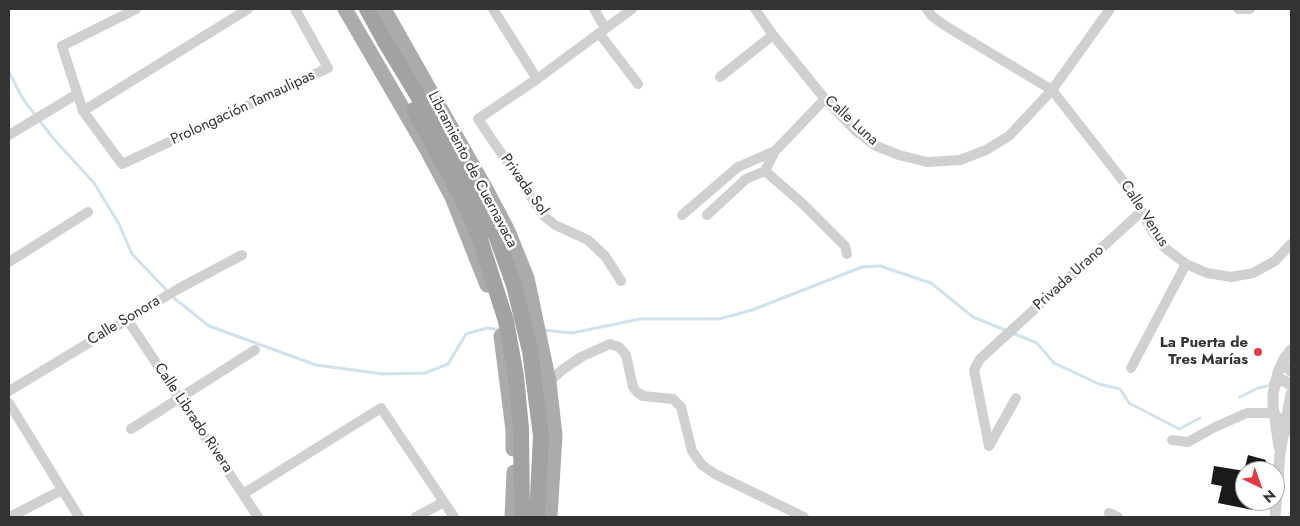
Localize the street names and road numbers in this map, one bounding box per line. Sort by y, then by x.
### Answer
street label: Prolongación Tamaulipas [168,67,318,149]
street label: Libramiento de Cuernavaca [423,89,521,251]
street label: Calle Luna [820,92,882,150]
street label: Privada Sol [496,151,552,219]
street label: Calle Venus [1116,178,1172,250]
street label: Privada Urano [1030,242,1108,314]
street label: Calle Sonora [84,292,164,350]
street label: Calle Librado Rivera [150,360,236,476]

